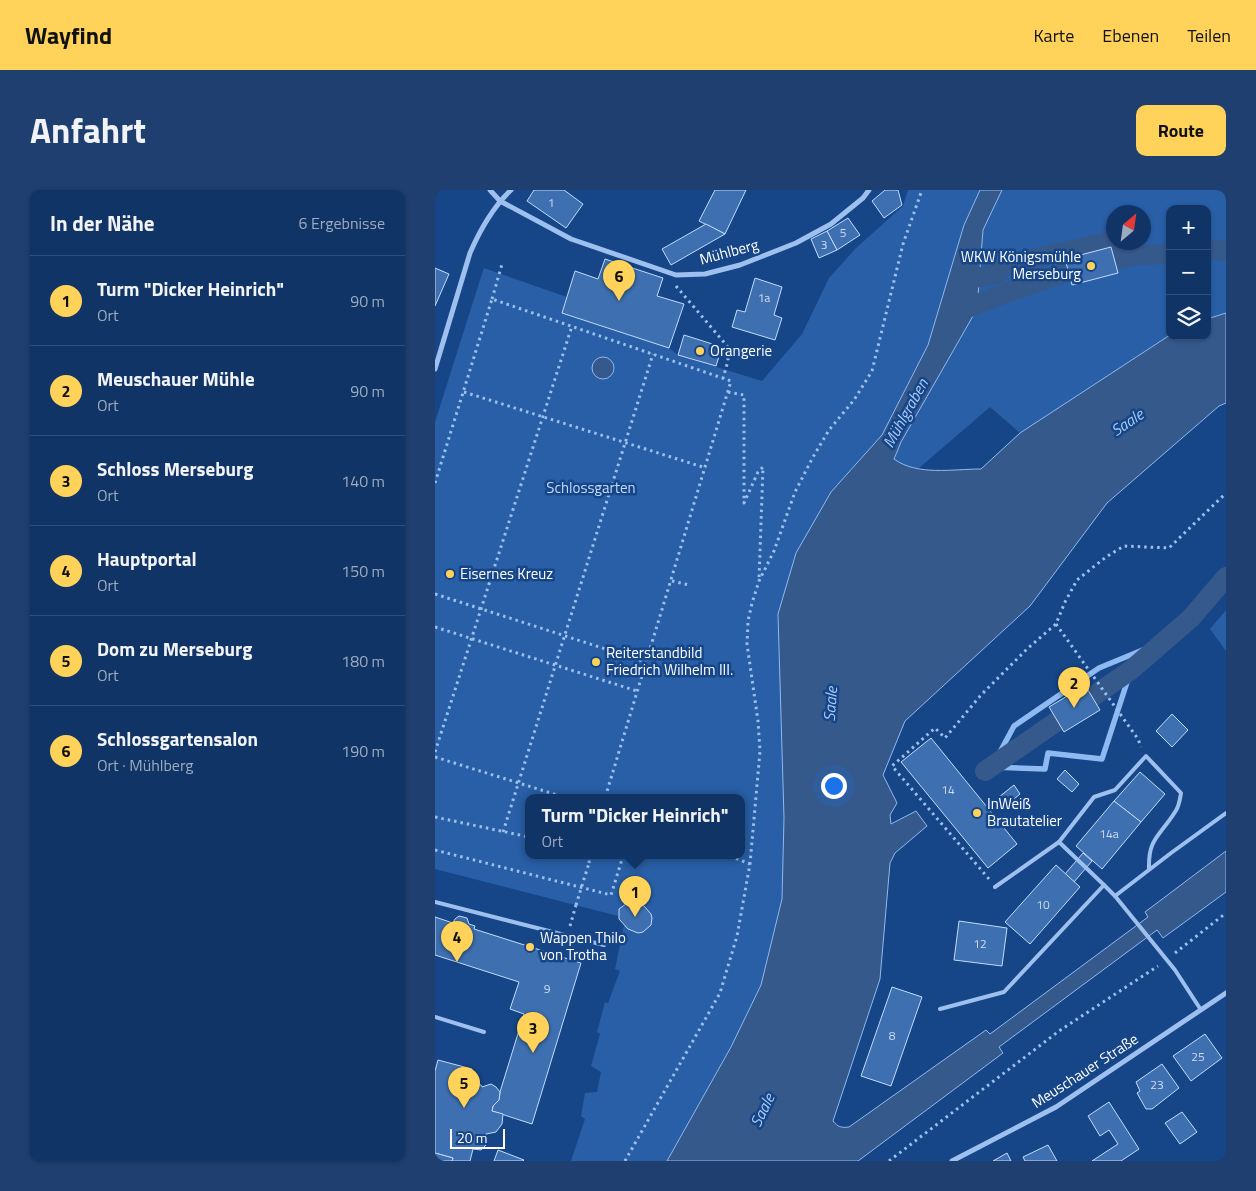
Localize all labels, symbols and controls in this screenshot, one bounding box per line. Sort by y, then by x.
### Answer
text: Wayfind [25,17,112,53]
text: Karte [1033,22,1074,49]
text: Ebenen [1102,22,1159,49]
text: Teilen [1187,22,1231,49]
text: Anfahrt [30,103,146,157]
button: Route [1136,105,1226,156]
house number: 1 [548,193,554,212]
north arrow [1106,205,1151,250]
map controls [1166,205,1211,340]
button: + [1166,205,1211,250]
text: In der Nähe [50,207,155,239]
text: 6 Ergebnisse [298,211,385,235]
house number: 5 [840,223,847,242]
street label: Mühlberg [697,233,761,270]
house number: 3 [821,235,827,254]
place label: WKW Königsmühle Merseburg [961,245,1081,285]
button: − [1166,250,1211,295]
pin: 6 [603,260,635,301]
marker: WKW Königsmühle Merseburg [1085,260,1097,272]
text: Turm "Dicker Heinrich" [97,274,284,303]
house number: 1a [758,288,770,307]
text: 1 [62,289,70,313]
text: 90 m [350,289,385,313]
button: layers [1166,295,1211,340]
text: Ort [97,303,119,327]
place label: Orangerie [710,339,772,362]
marker: Orangerie [694,345,706,357]
text: Meuschauer Mühle [97,364,255,393]
water label: Mühlgraben [876,373,934,452]
text: 2 [62,379,70,403]
text: 90 m [350,379,385,403]
text: Ort [97,393,119,417]
water label: Saale [1106,401,1149,442]
text: Schloss Merseburg [97,454,253,483]
text: 3 [62,469,70,493]
text: 140 m [341,469,385,493]
park label: Schlossgarten [546,476,636,499]
text: Ort [97,483,119,507]
text: Hauptportal [97,544,197,573]
text: 4 [62,559,70,583]
text: 150 m [341,559,385,583]
place label: Eisernes Kreuz [460,562,553,585]
marker: Eisernes Kreuz [444,568,456,580]
text: Ort [97,573,119,597]
text: Dom zu Merseburg [97,634,252,663]
place label: Reiterstandbild Friedrich Wilhelm III. [606,641,733,681]
text: 5 [62,649,70,673]
text: 180 m [341,649,385,673]
marker: Reiterstandbild Friedrich Wilhelm III. [590,656,602,668]
text: Ort [97,663,119,687]
pin: 2 [1058,667,1090,708]
water label: Saale [817,684,843,722]
text: Schlossgartensalon [97,724,258,753]
text: 6 [62,739,70,763]
text: 190 m [341,739,385,763]
text: Ort · Mühlberg [97,753,194,777]
your location [821,773,847,799]
house number: 14 [941,780,955,799]
place label: InWeiß Brautatelier [987,792,1062,832]
popup [525,794,745,859]
text: Turm "Dicker Heinrich" [542,800,728,829]
marker: InWeiß Brautatelier [971,807,983,819]
house number: 14a [1099,824,1119,843]
text: Ort [542,829,563,853]
pin: 1 [619,876,651,917]
house number: 10 [1036,895,1050,914]
pin: 4 [441,921,473,962]
place label: Wappen Thilo von Trotha [540,926,626,966]
house number: 12 [973,934,987,953]
marker: Wappen Thilo von Trotha [524,941,536,953]
house number: 9 [544,979,551,998]
pin: 3 [517,1012,549,1053]
house number: 8 [889,1026,896,1045]
street label: Meuschauer Straße [1027,1027,1143,1114]
house number: 25 [1191,1047,1205,1066]
pin: 5 [448,1067,480,1108]
house number: 23 [1150,1075,1164,1094]
water label: Saale [744,1088,781,1131]
scale bar [450,1126,505,1149]
text: 20 m [457,1127,487,1148]

